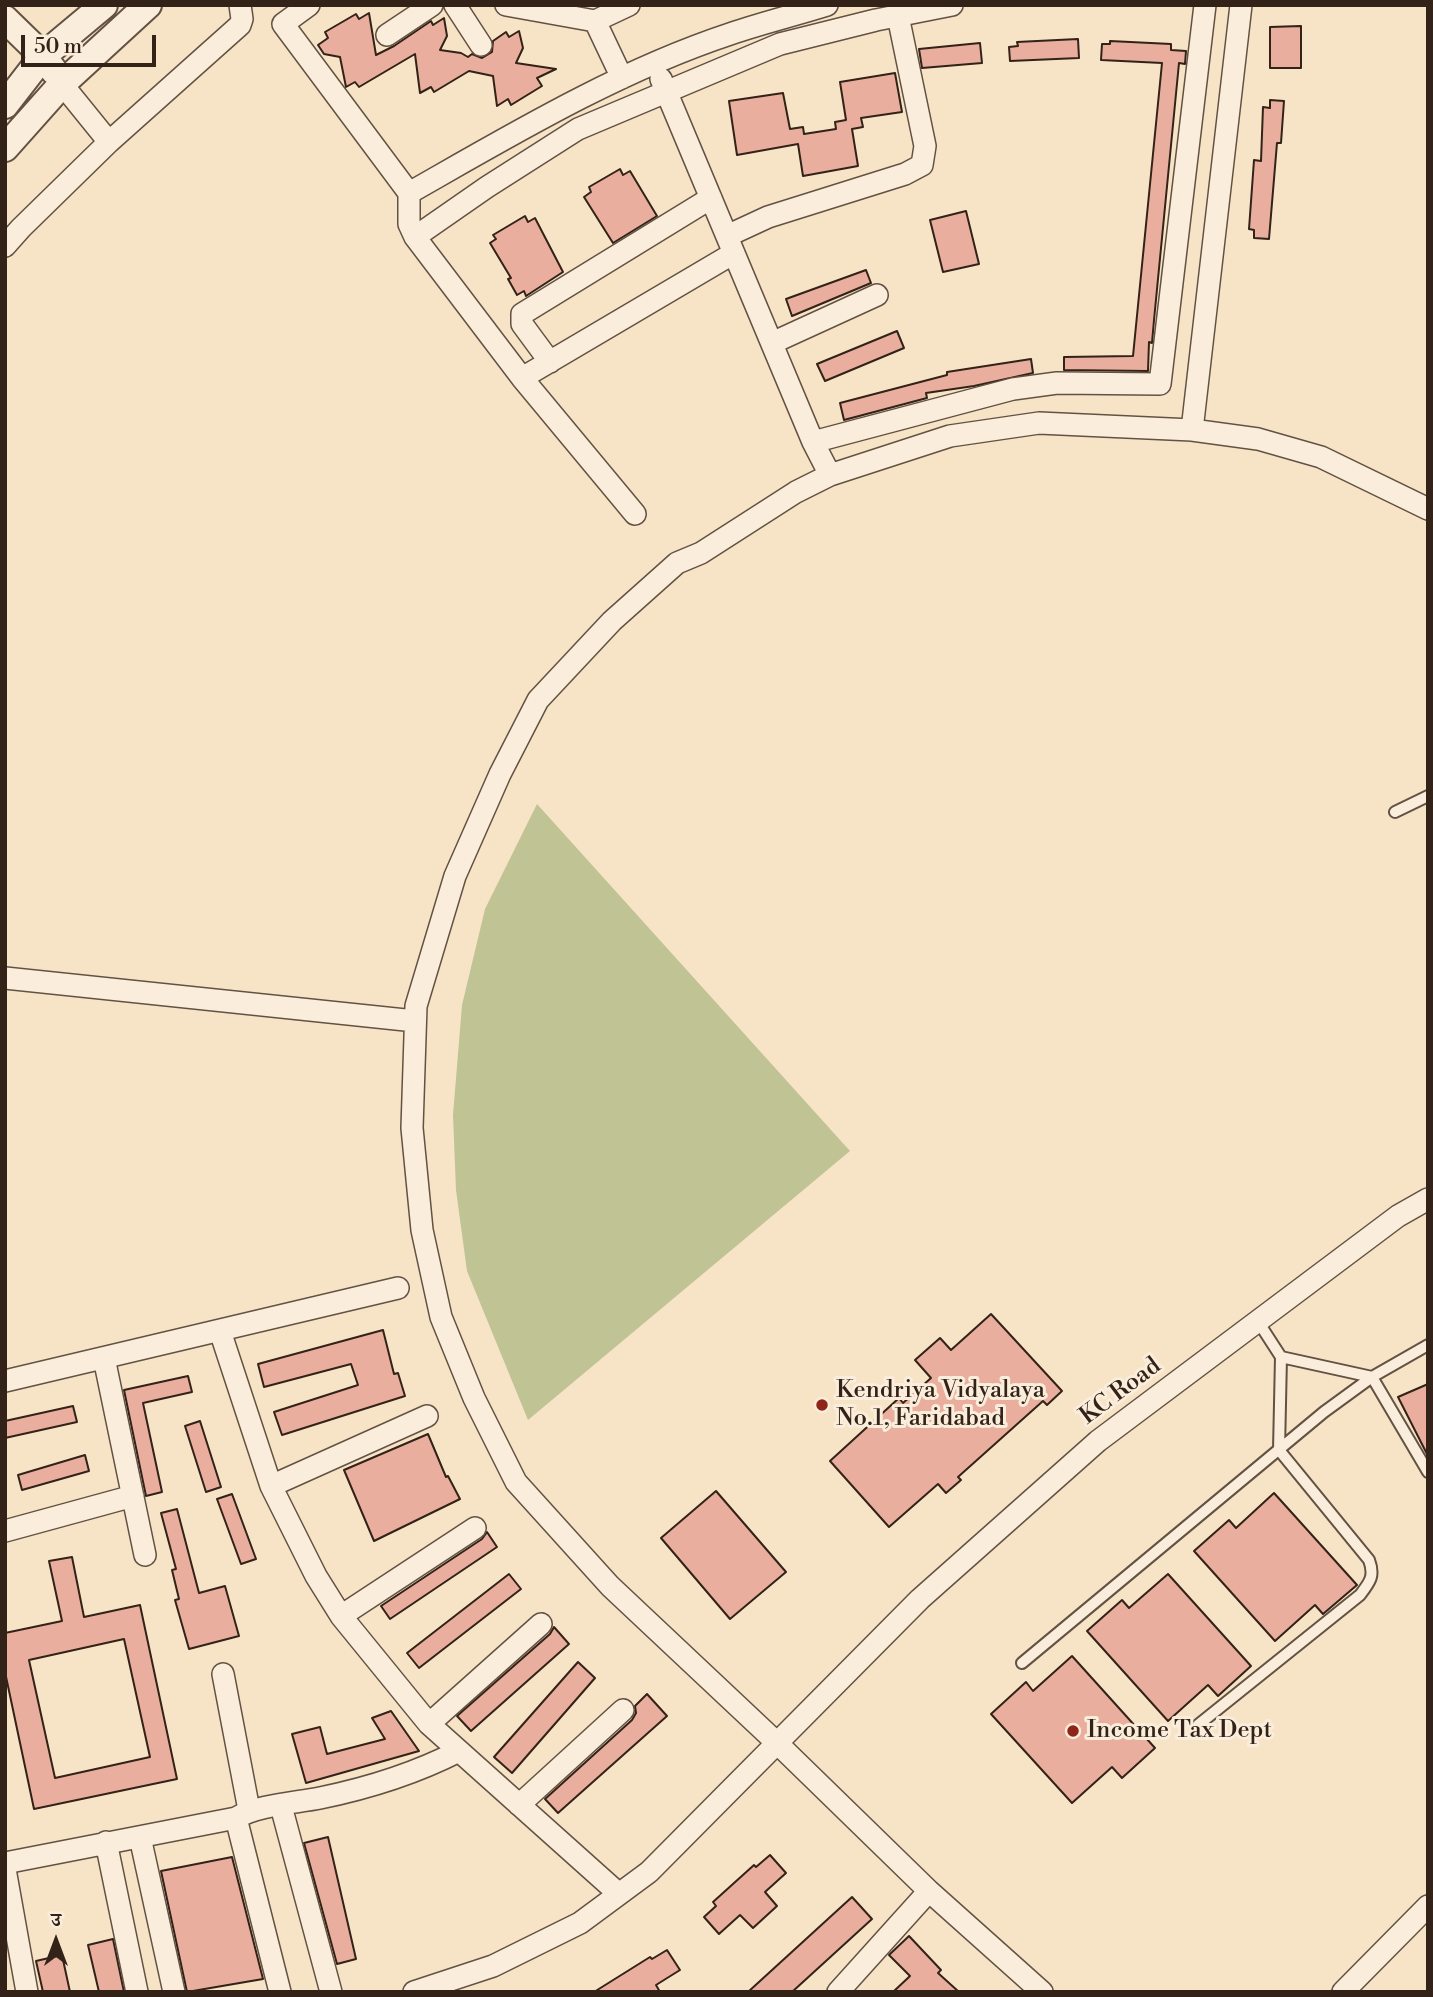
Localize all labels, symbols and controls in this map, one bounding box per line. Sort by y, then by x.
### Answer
scale bar [24,21,159,65]
text: 50 m [34,34,82,60]
street label: KC Road [1075,1352,1167,1432]
place label: Kendriya Vidyalaya No.1, Faridabad [836,1377,1045,1433]
marker: Kendriya Vidyalaya No.1, Faridabad [814,1397,830,1413]
place label: Income Tax Dept [1087,1717,1272,1745]
marker: Income Tax Dept [1065,1723,1081,1739]
north arrow [21,1906,91,1976]
text: उ [51,1908,61,1932]

